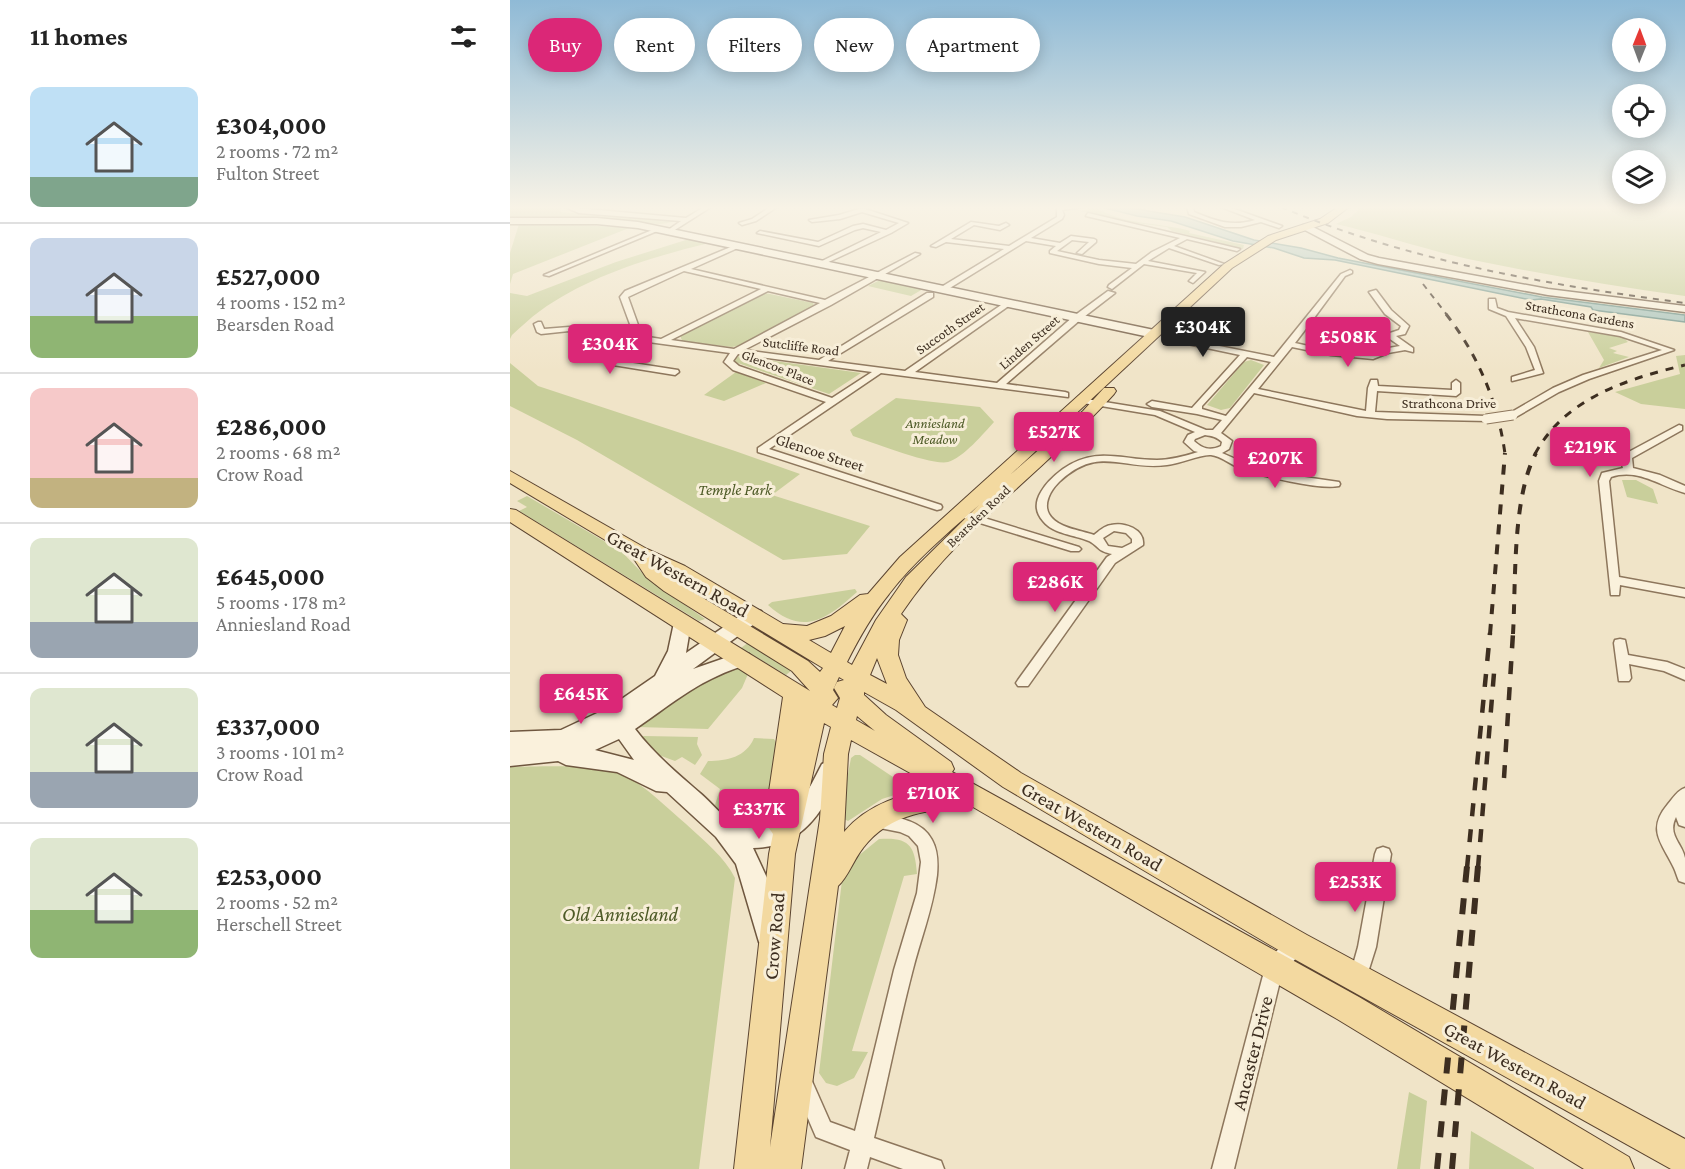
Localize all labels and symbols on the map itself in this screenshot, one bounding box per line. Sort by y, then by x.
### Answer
north arrow [1612,18,1666,72]
street label: Strathcona Gardens [1524,297,1636,331]
street label: Succoth Street [913,298,988,357]
pin: £304K [1161,307,1245,358]
street label: Linden Street [996,311,1063,373]
pin: £508K [1306,317,1390,368]
pin: £304K [568,324,652,375]
street label: Sutcliffe Road [762,333,841,359]
street label: Glencoe Place [739,346,817,388]
street label: Strathcona Drive [1402,395,1496,411]
pin: £527K [1012,412,1096,463]
park label: Anniesland Meadow [904,415,965,447]
pin: £219K [1548,427,1632,478]
street label: Glencoe Street [773,430,867,475]
pin: £207K [1233,438,1317,489]
park label: Temple Park [698,481,773,499]
street label: Bearsden Road [943,481,1014,550]
street label: Great Western Road [603,525,753,621]
pin: £286K [1013,562,1097,613]
pin: £645K [539,674,623,725]
pin: £710K [891,773,975,824]
street label: Great Western Road [1018,777,1167,876]
pin: £337K [717,789,801,840]
pin: £253K [1313,862,1397,913]
street label: Crow Road [759,891,789,980]
park label: Old Anniesland [562,903,679,925]
street label: Ancaster Drive [1227,993,1277,1112]
street label: Great Western Road [1440,1017,1590,1113]

